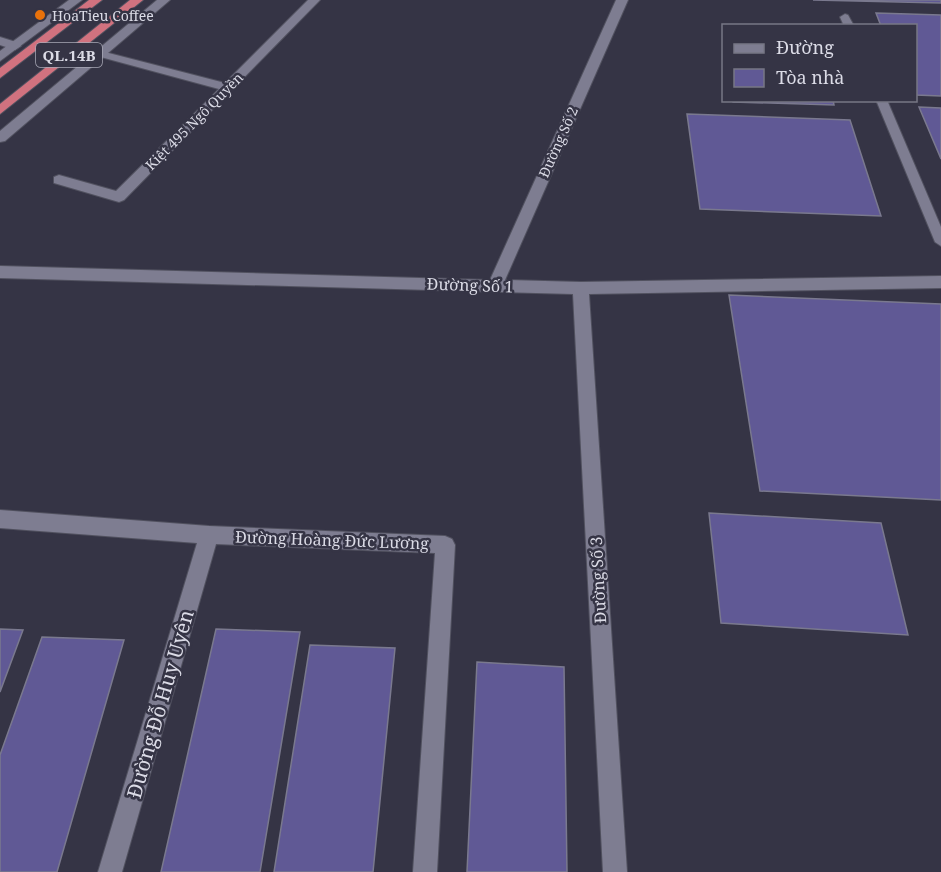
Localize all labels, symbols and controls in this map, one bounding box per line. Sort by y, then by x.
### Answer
place label: HoaTieu Coffee [52,6,154,25]
marker: HoaTieu Coffee [33,8,47,22]
legend [722,24,917,102]
text: Đường [776,35,834,59]
road number: QL.14B [36,43,102,67]
text: Tòa nhà [776,65,845,89]
street label: Kiệt 495 Ngô Quyền [141,68,247,174]
street label: Đường Số 2 [534,104,582,180]
street label: Đường Số 1 [426,272,514,298]
street label: Đường Hoàng Đức Lương [235,526,430,554]
street label: Đường Số 3 [585,536,611,624]
street label: Đường Đỗ Huy Uyên [120,606,200,801]

